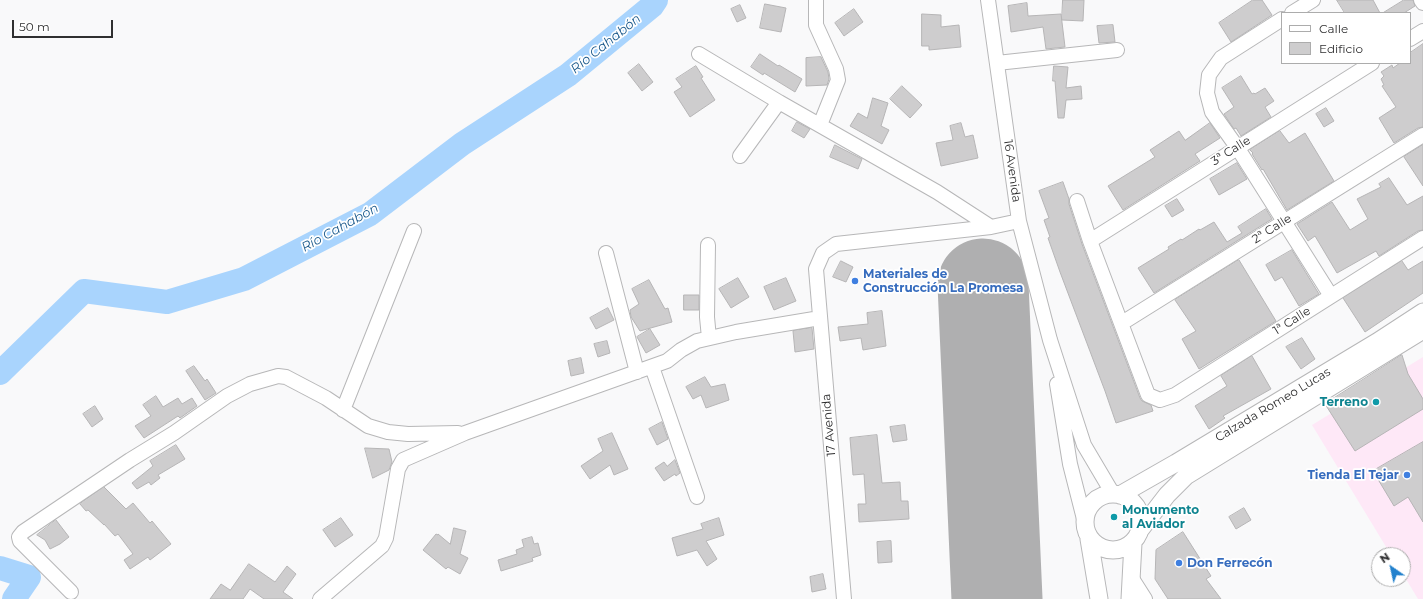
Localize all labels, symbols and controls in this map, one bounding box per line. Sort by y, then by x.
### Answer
water label: Río Cahabón [568,11,644,77]
scale bar [14,12,115,38]
legend [1281,12,1411,64]
text: 50 m [19,19,50,34]
text: Calle [1319,21,1348,36]
text: Edificio [1319,41,1363,56]
street label: 3ª Calle [1209,133,1253,169]
street label: 16 Avenida [1000,139,1024,203]
water label: Río Cahabón [299,200,381,256]
street label: 2ª Calle [1250,211,1294,247]
place label: Materiales de Construcción La Promesa [863,267,1024,295]
marker: Materiales de Construcción La Promesa [850,276,860,286]
street label: 1ª Calle [1271,304,1313,338]
street label: Calzada Romeo Lucas [1213,365,1333,445]
street label: 17 Avenida [819,393,839,457]
place label: Terreno [1320,395,1368,409]
marker: Terreno [1371,397,1381,407]
place label: Tienda El Tejar [1307,468,1399,482]
marker: Tienda El Tejar [1402,470,1412,480]
place label: Monumento al Aviador [1122,503,1199,531]
marker: Monumento al Aviador [1109,512,1119,522]
north arrow [1371,547,1411,587]
text: N [1377,550,1392,566]
place label: Don Ferrecón [1187,556,1272,570]
marker: Don Ferrecón [1174,558,1184,568]

